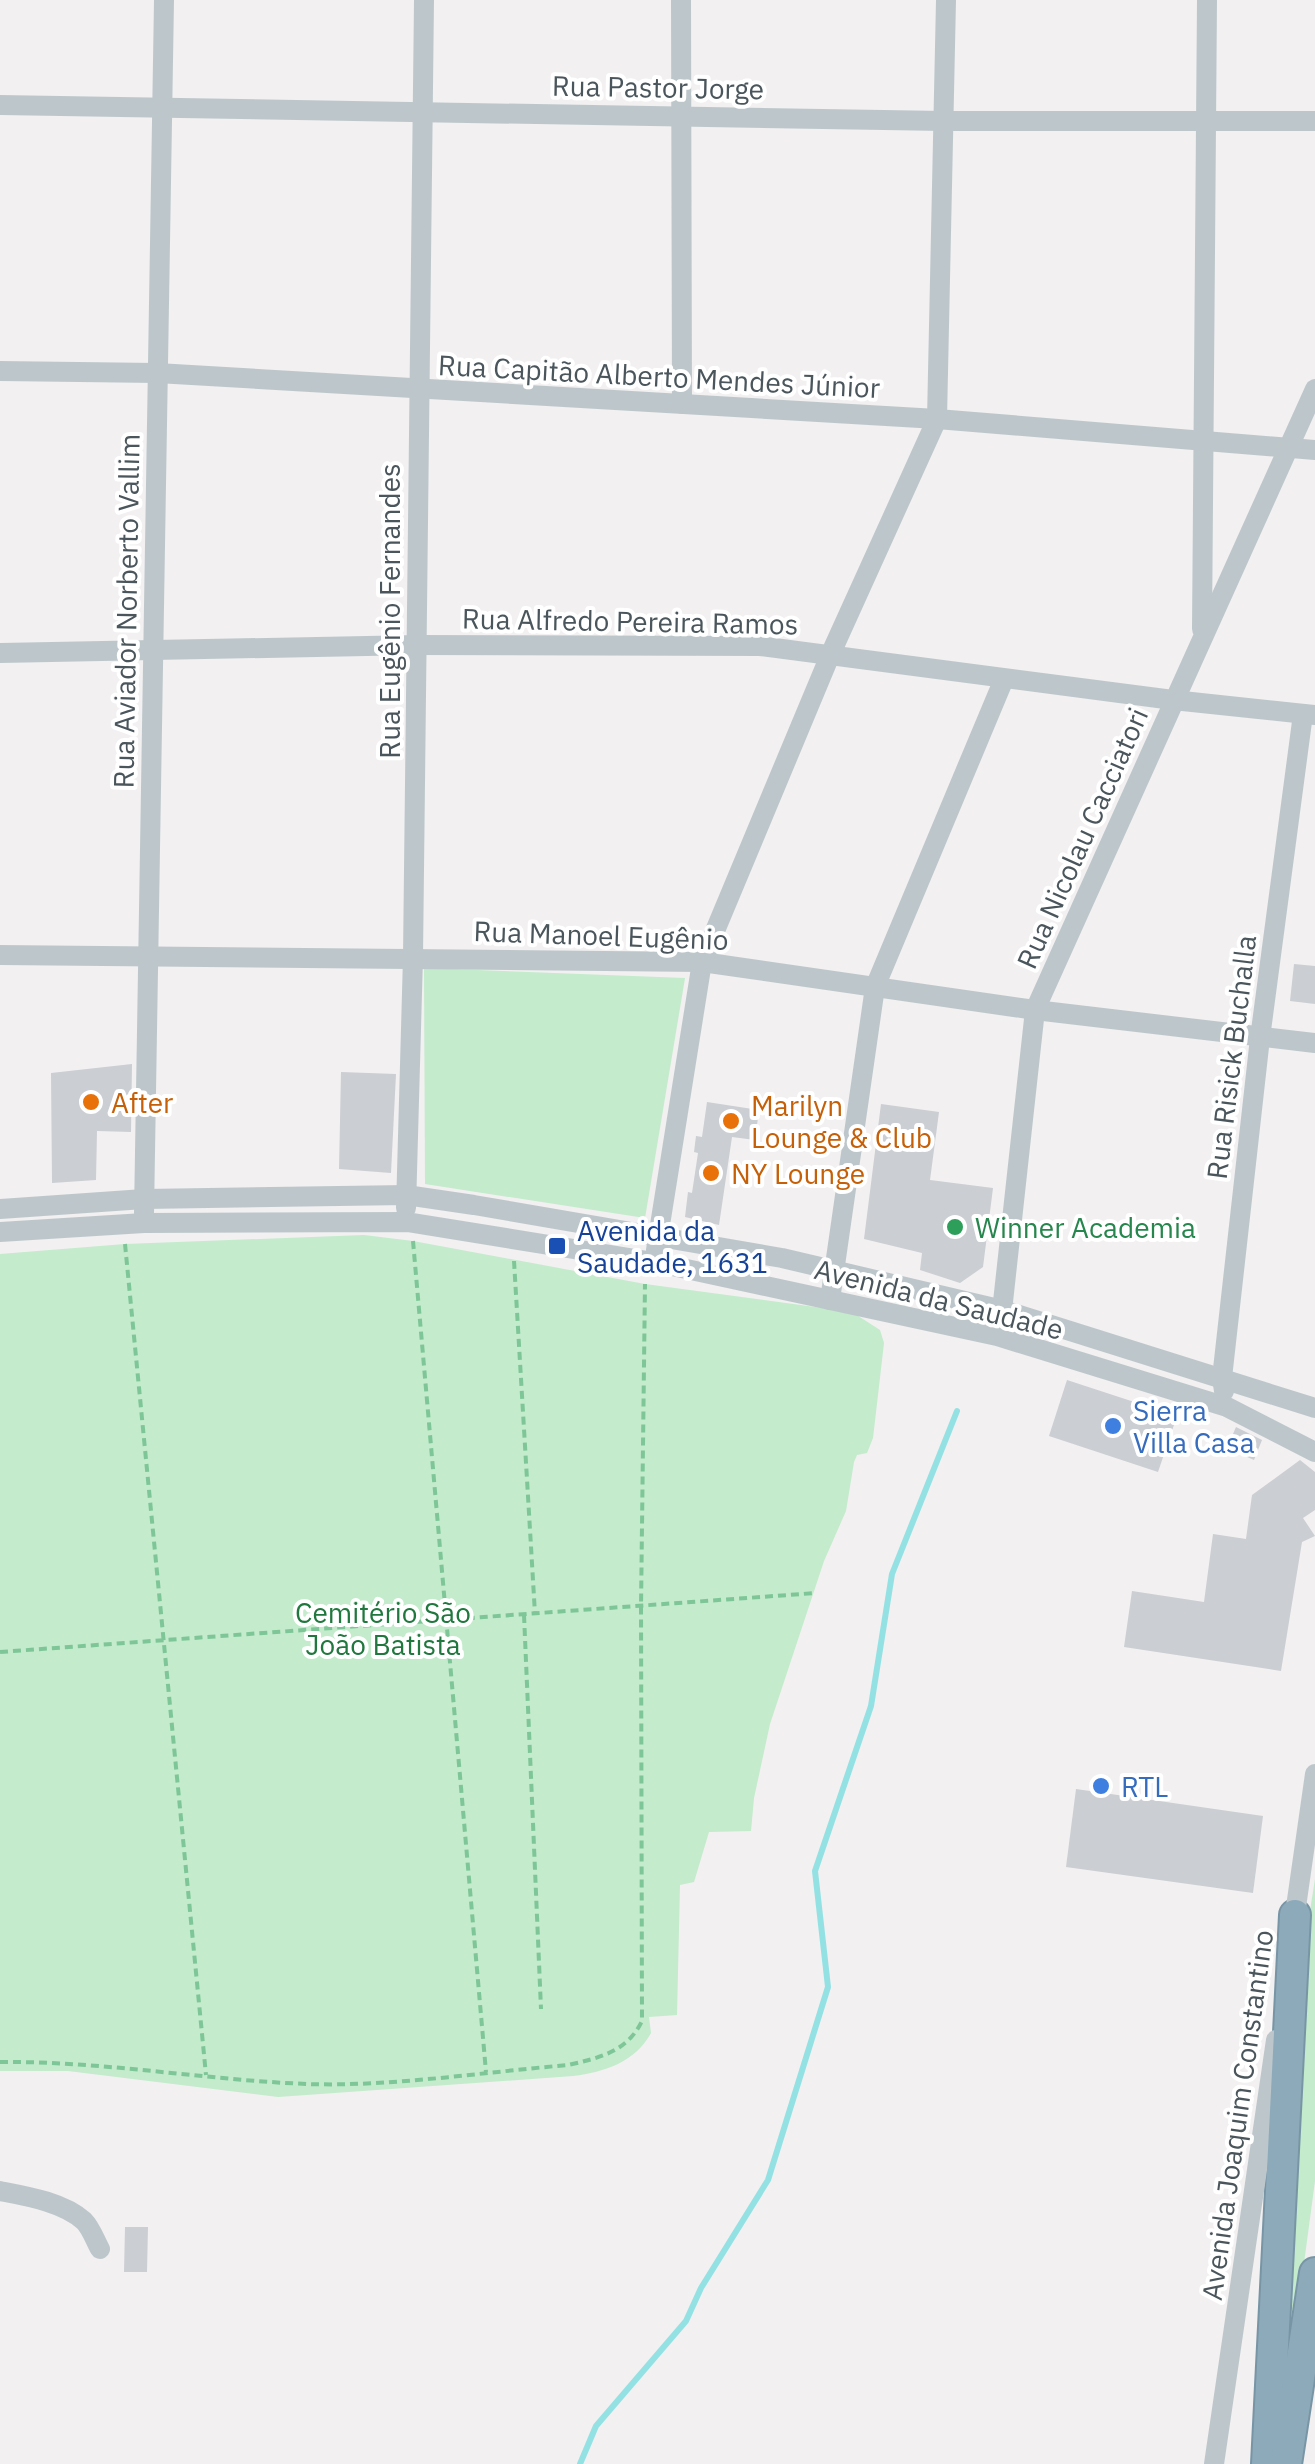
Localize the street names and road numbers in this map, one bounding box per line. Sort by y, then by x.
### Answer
street label: Rua Pastor Jorge [552,67,764,107]
street label: Rua Capitão Alberto Mendes Júnior [437,346,881,406]
street label: Rua Aviador Norberto Vallim [104,433,148,789]
street label: Rua Eugênio Fernandes [371,463,408,759]
street label: Rua Alfredo Pereira Ramos [461,600,799,642]
street label: Rua Nicolau Cacciatori [1008,702,1156,974]
street label: Rua Manoel Eugênio [473,912,729,958]
street label: Rua Risick Buchalla [1198,933,1264,1181]
street label: Avenida da Saudade [811,1250,1067,1348]
street label: Avenida Joaquim Constantino [1193,1927,1281,2303]

